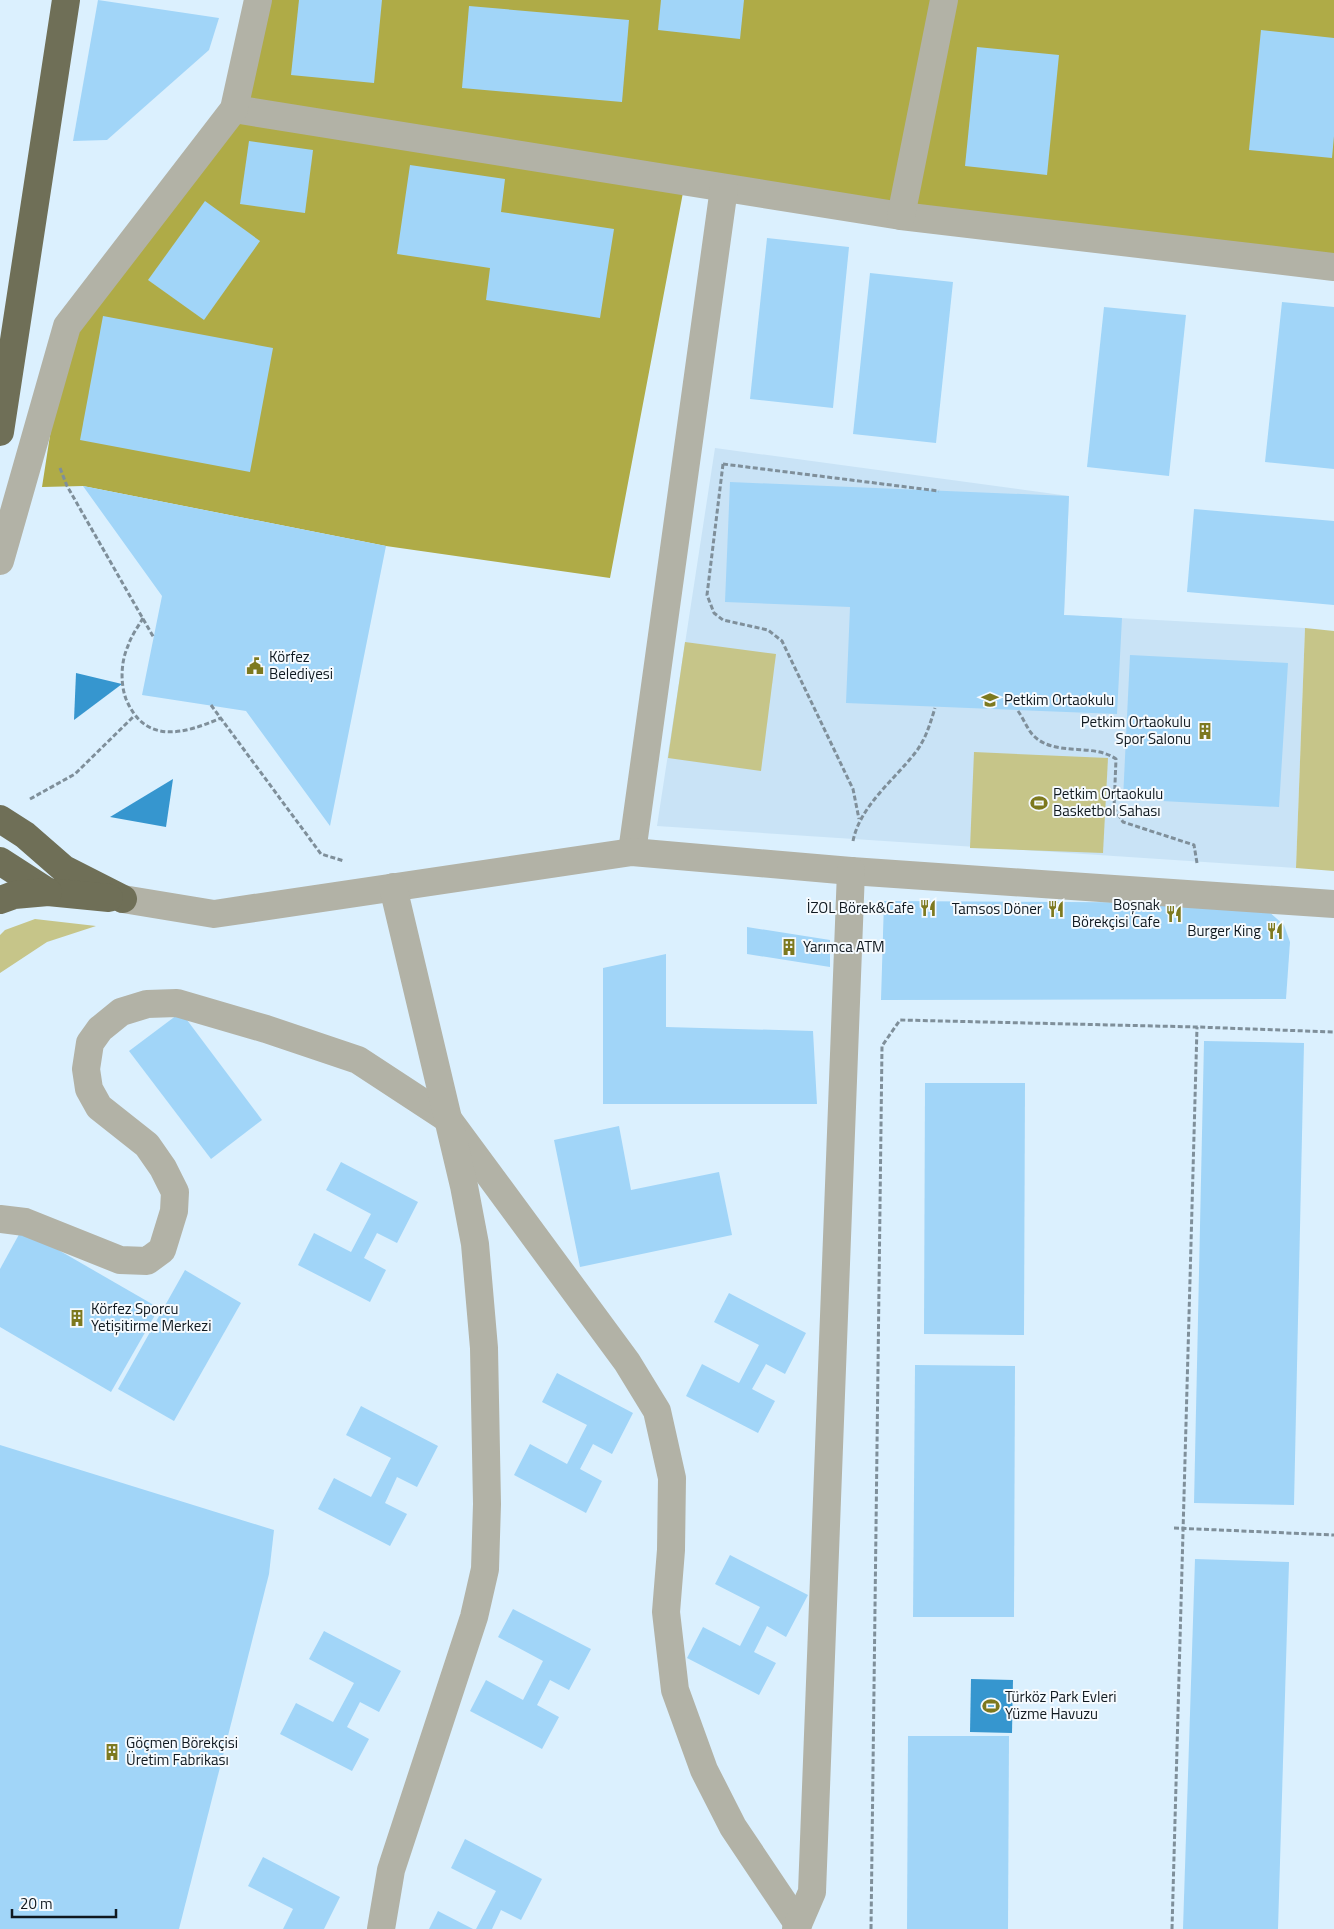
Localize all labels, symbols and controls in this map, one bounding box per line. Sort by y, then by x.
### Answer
place label: Körfez Belediyesi [269,645,333,685]
public building icon: Körfez Belediyesi [245,656,265,676]
place label: Petkim Ortaokulu [1004,688,1114,711]
school or university icon: Petkim Ortaokulu [980,690,1000,710]
place label: Petkim Ortaokulu Spor Salonu [1081,710,1191,750]
building icon: Petkim Ortaokulu Spor Salonu [1195,721,1215,741]
place label: Petkim Ortaokulu Basketbol Sahası [1053,782,1163,822]
sports icon: Petkim Ortaokulu Basketbol Sahası [1029,793,1049,813]
place label: Boşnak Börekçisi Cafe [1072,893,1160,933]
place label: İZOL Börek&Cafe [807,896,914,919]
place label: Tamsos Döner [952,897,1042,920]
restaurant icon: İZOL Börek&Cafe [918,898,938,918]
restaurant icon: Tamsos Döner [1046,899,1066,919]
restaurant icon: Boşnak Börekçisi Cafe [1164,904,1184,924]
place label: Burger King [1187,919,1261,942]
restaurant icon: Burger King [1265,921,1285,941]
place label: Yarımca ATM [803,935,885,958]
building icon: Yarımca ATM [779,937,799,957]
place label: Körfez Sporcu Yetişitirme Merkezi [91,1297,211,1337]
building icon: Körfez Sporcu Yetişitirme Merkezi [67,1308,87,1328]
place label: Türköz Park Evleri Yüzme Havuzu [1005,1685,1117,1725]
sports icon: Türköz Park Evleri Yüzme Havuzu [981,1696,1001,1716]
place label: Göçmen Börekçisi Üretim Fabrikası [126,1731,238,1771]
building icon: Göçmen Börekçisi Üretim Fabrikası [102,1742,122,1762]
scale bar [12,1886,116,1918]
text: 20 m [20,1892,53,1915]

